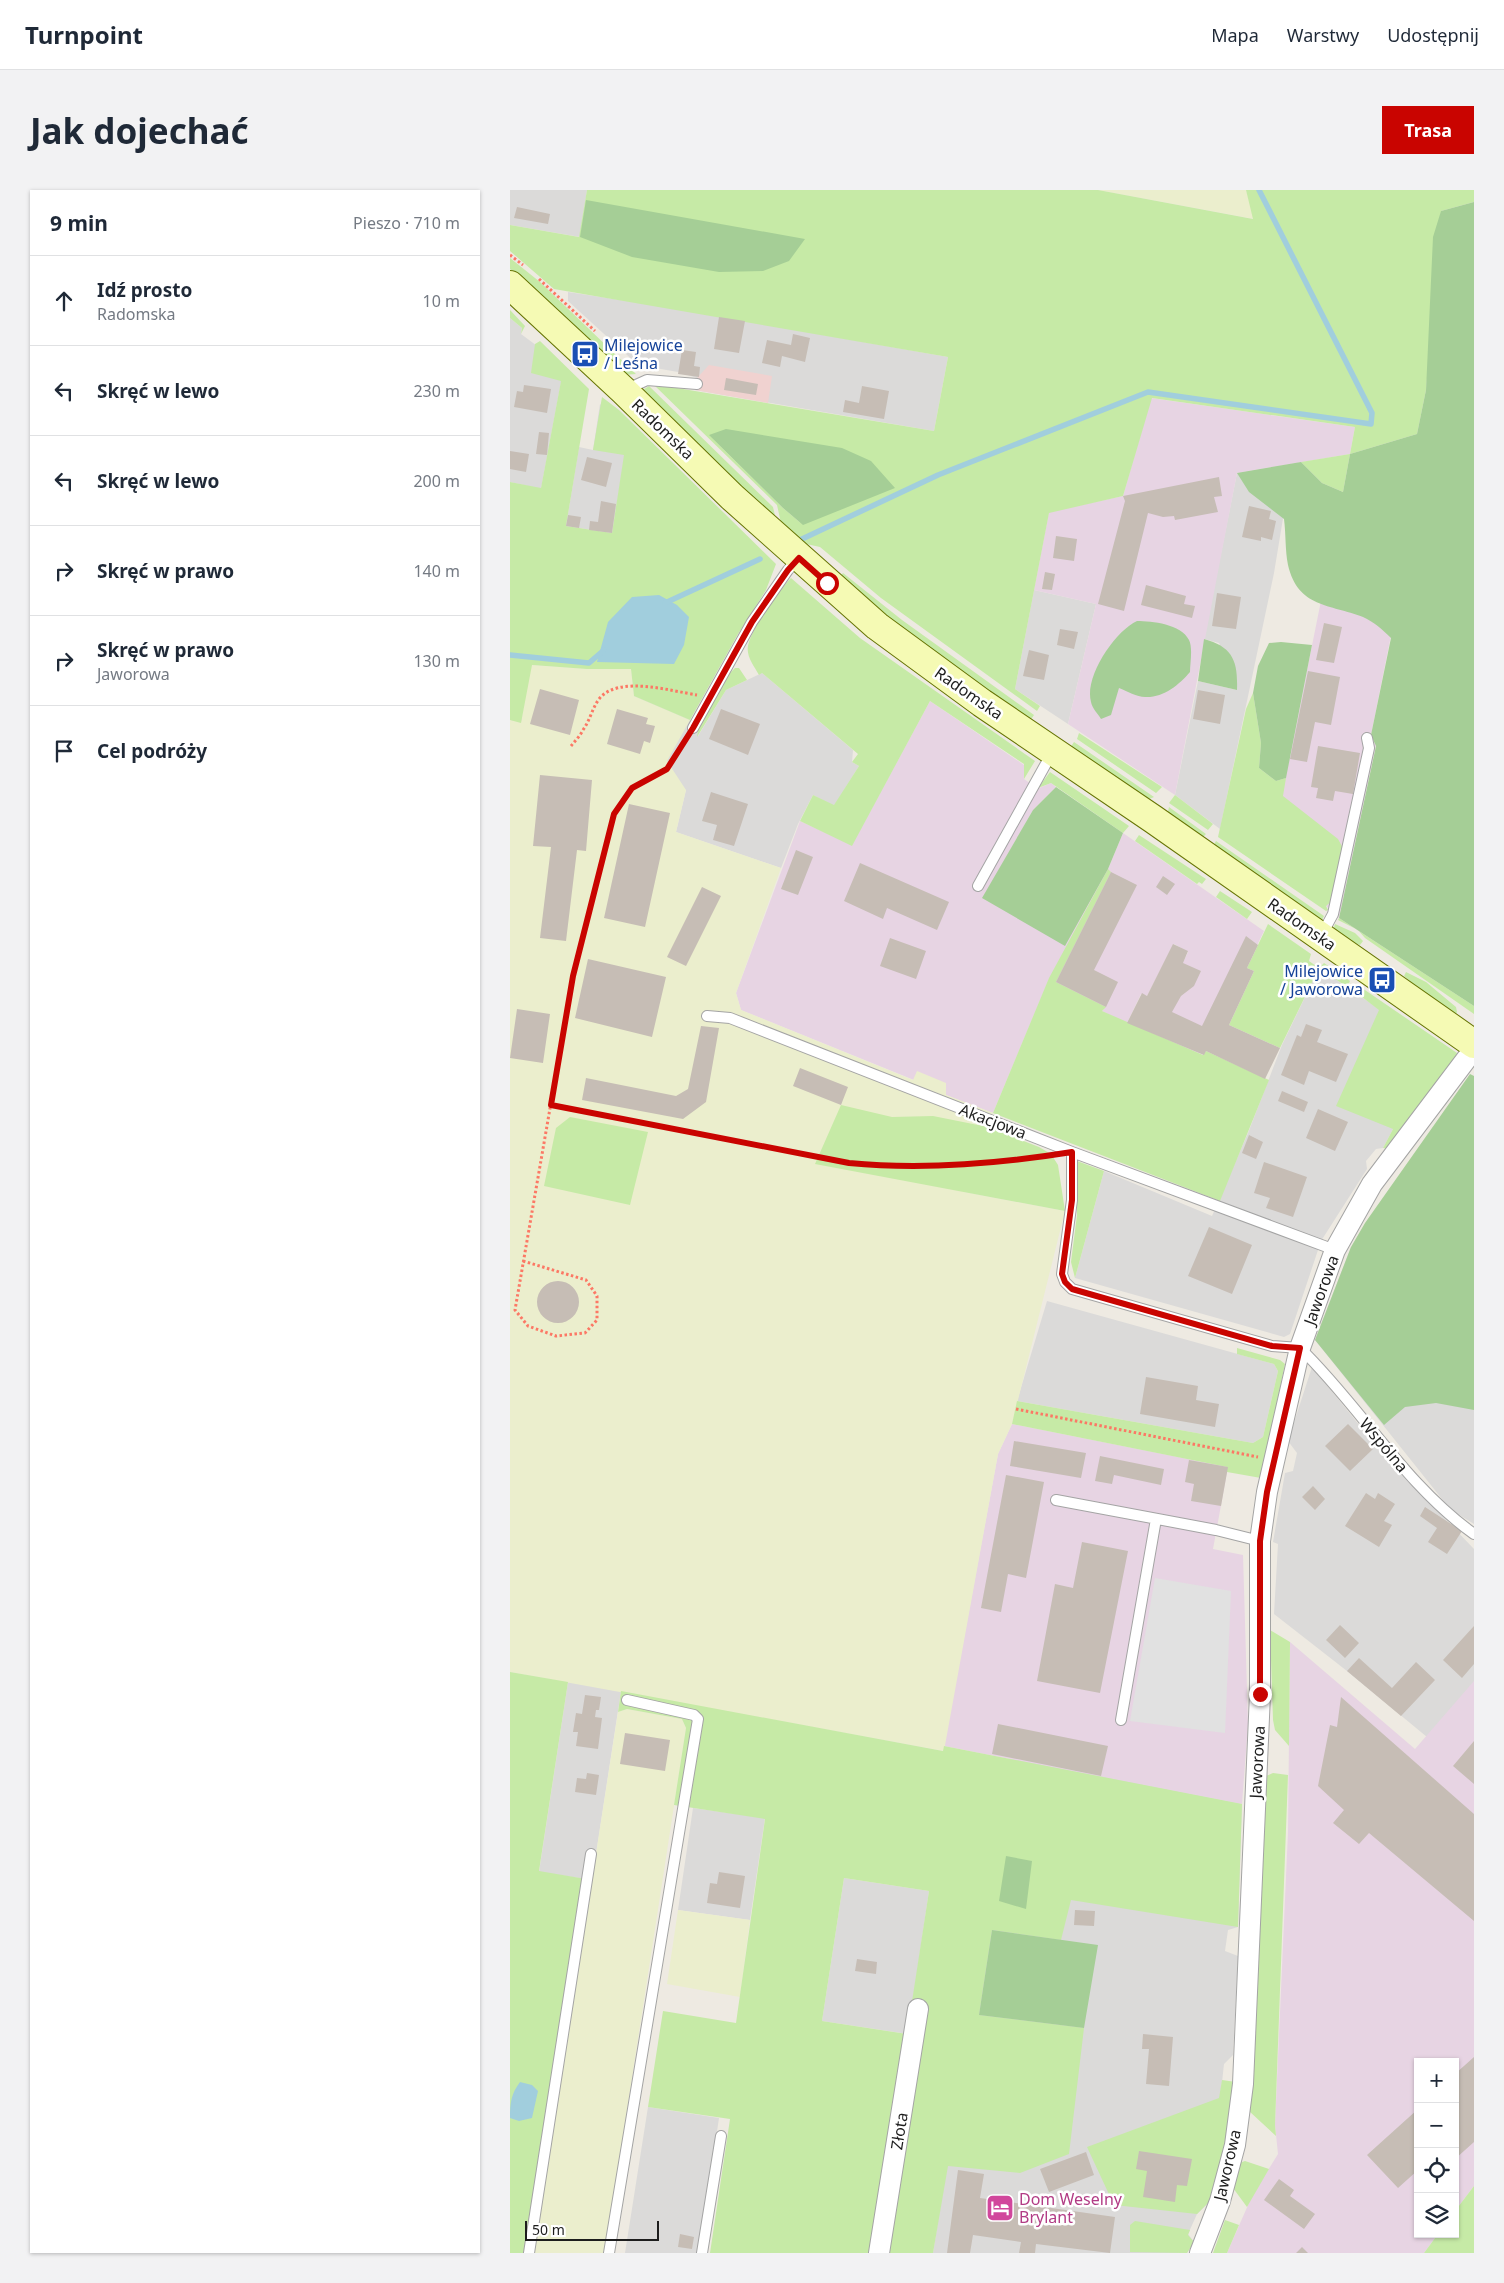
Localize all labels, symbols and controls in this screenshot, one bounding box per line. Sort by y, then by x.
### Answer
text: Turnpoint [25,18,143,51]
text: Mapa [1211,23,1259,47]
text: Warstwy [1287,23,1359,47]
text: Udostępnij [1387,23,1479,47]
button: Trasa [1382,106,1474,154]
text: Jak dojechać [30,107,249,154]
text: 9 min [50,209,108,237]
text: Pieszo · 710 m [353,212,460,234]
text: Idź prosto [97,277,192,303]
icon: ahead [50,287,78,315]
text: 10 m [423,290,460,312]
text: Radomska [97,303,176,325]
place label: Milejowice / Leśna [604,334,683,374]
bus stop icon: Milejowice / Leśna [570,339,600,369]
icon: left [50,377,78,405]
text: Skręć w lewo [97,378,219,404]
text: 230 m [413,380,460,402]
street label: Radomska [627,394,699,464]
icon: left [50,467,78,495]
text: Skręć w lewo [97,468,219,494]
text: 200 m [413,470,460,492]
icon: right [50,557,78,585]
text: Skręć w prawo [97,558,234,584]
text: 140 m [413,560,460,582]
route start [816,572,839,595]
text: Skręć w prawo [97,637,234,663]
icon: right [50,647,78,675]
text: 130 m [413,650,460,672]
street label: Radomska [931,661,1007,725]
text: Jaworowa [97,663,170,685]
icon: arrive [50,737,78,765]
text: Cel podróży [97,738,207,764]
street label: Radomska [1264,892,1340,956]
place label: Milejowice / Jaworowa [1280,960,1363,1000]
bus stop icon: Milejowice / Jaworowa [1367,965,1397,995]
street label: Akacjowa [956,1098,1030,1144]
street label: Jaworowa [1298,1252,1344,1330]
street label: Wspólna [1355,1413,1413,1477]
route end [1249,1683,1272,1706]
street label: Jaworowa [1244,1725,1270,1801]
map controls [1414,2058,1459,2238]
button: + [1414,2058,1459,2103]
button: − [1414,2103,1459,2148]
street label: Złota [885,2111,913,2151]
street label: Jaworowa [1208,2127,1246,2205]
button: locate [1414,2148,1459,2193]
place label: Dom Weselny Brylant [1019,2188,1123,2228]
hotel icon: Dom Weselny Brylant [985,2193,1015,2223]
button: layers [1414,2193,1459,2238]
scale bar [525,2218,659,2241]
text: 50 m [532,2220,565,2239]

